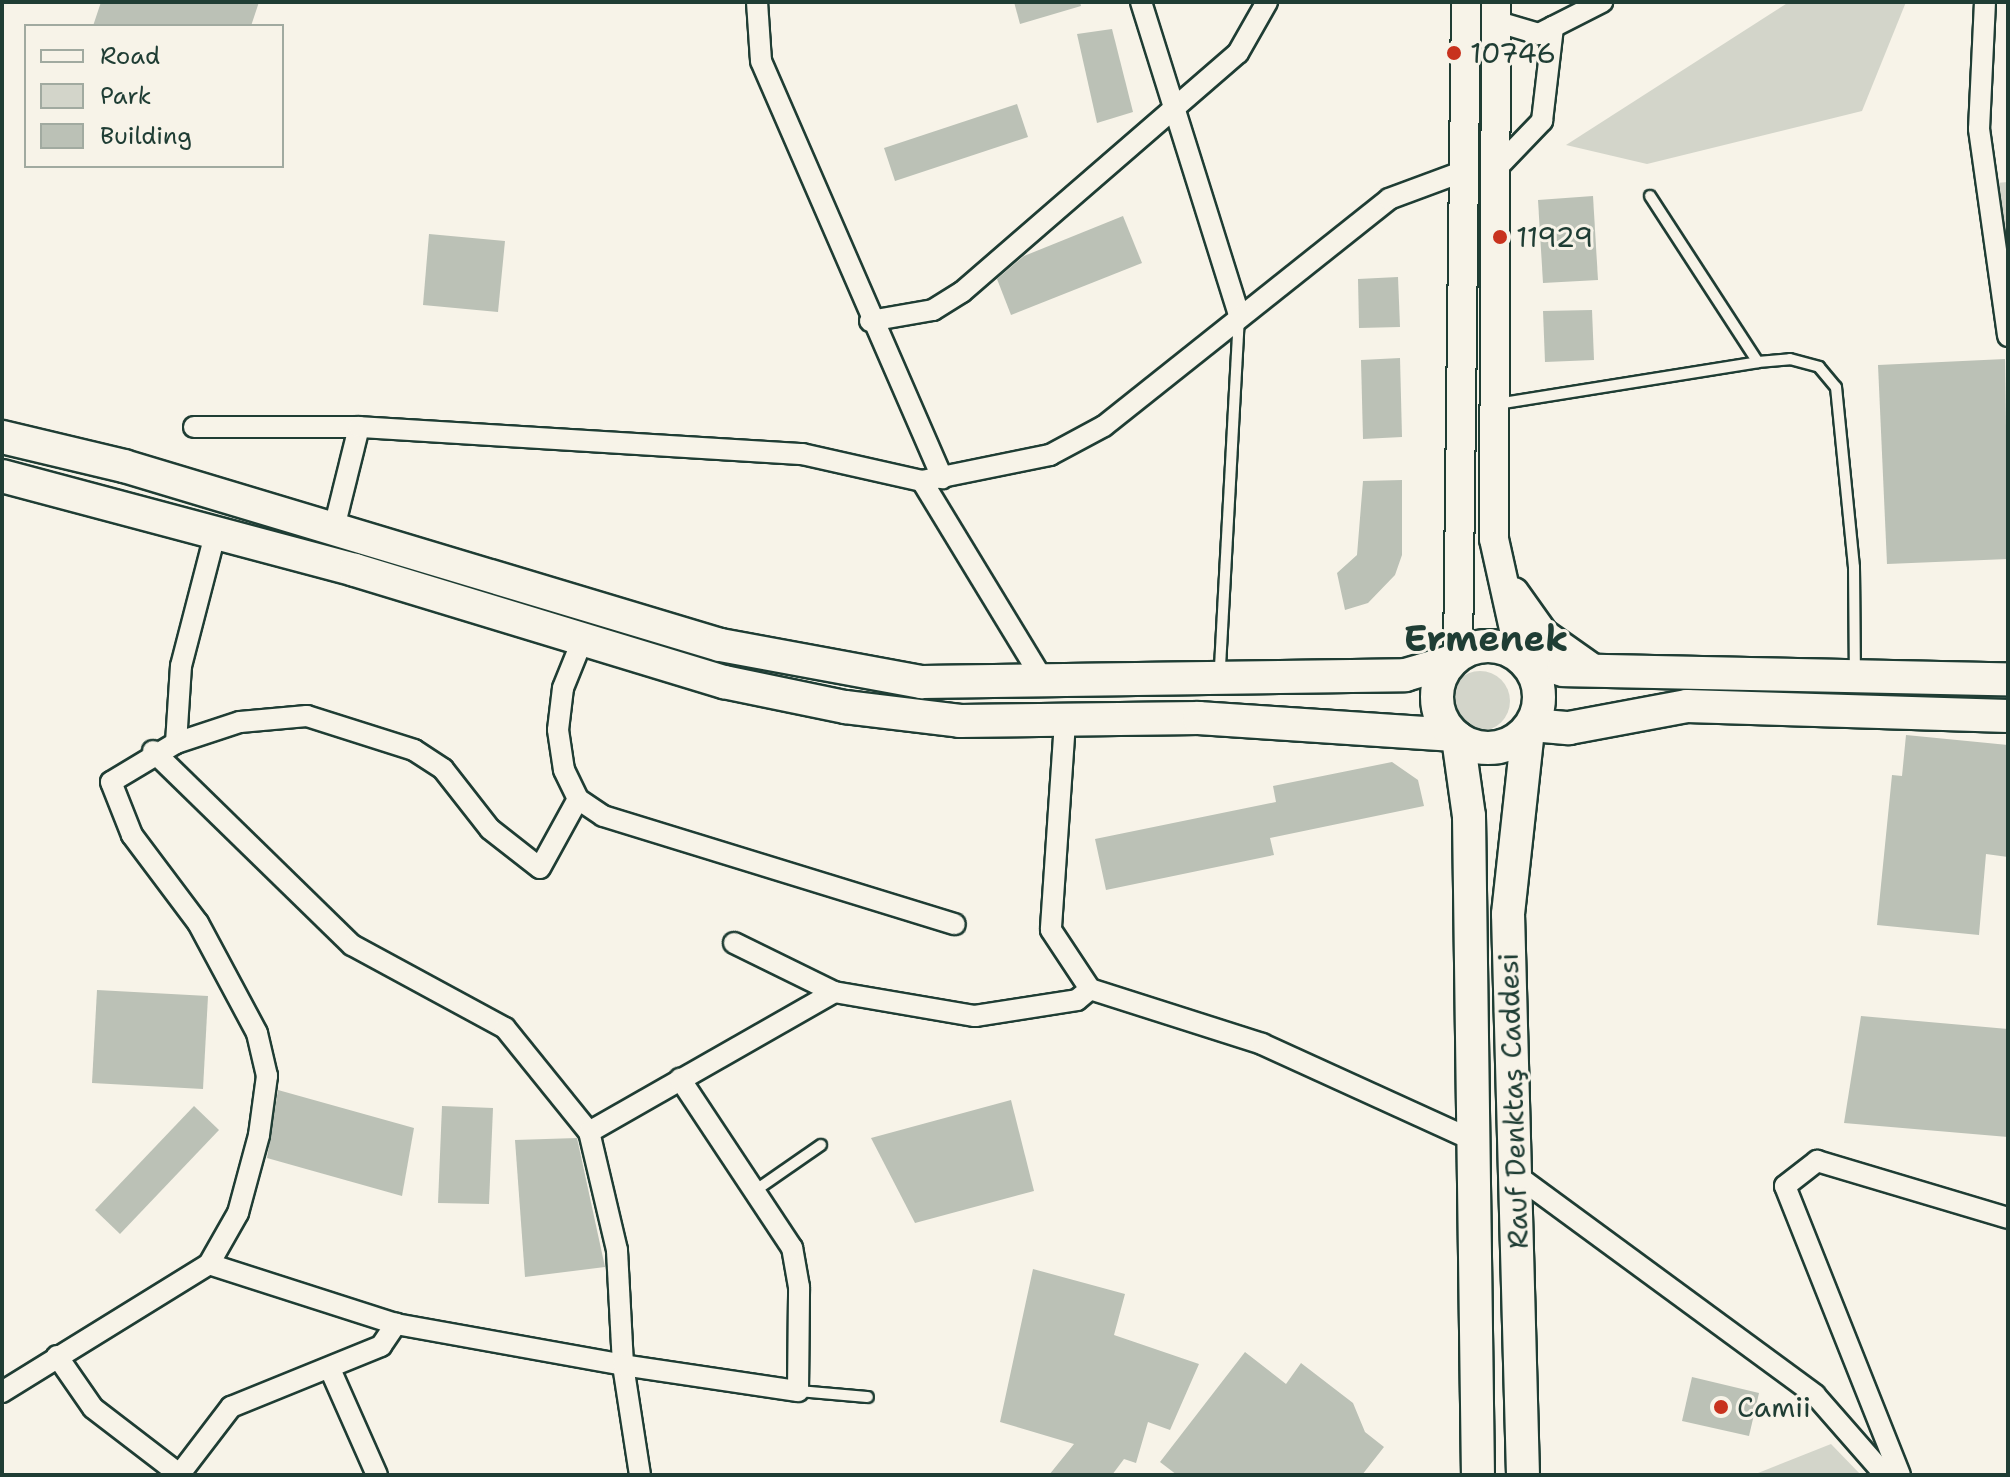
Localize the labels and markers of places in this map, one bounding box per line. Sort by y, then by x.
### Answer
place label: 10746 [1470,36,1556,70]
marker: 10746 [1445,44,1463,62]
place label: 11929 [1516,220,1593,254]
marker: 11929 [1491,228,1509,246]
place label: Camii [1737,1390,1811,1424]
marker: Camii [1712,1398,1730,1416]

